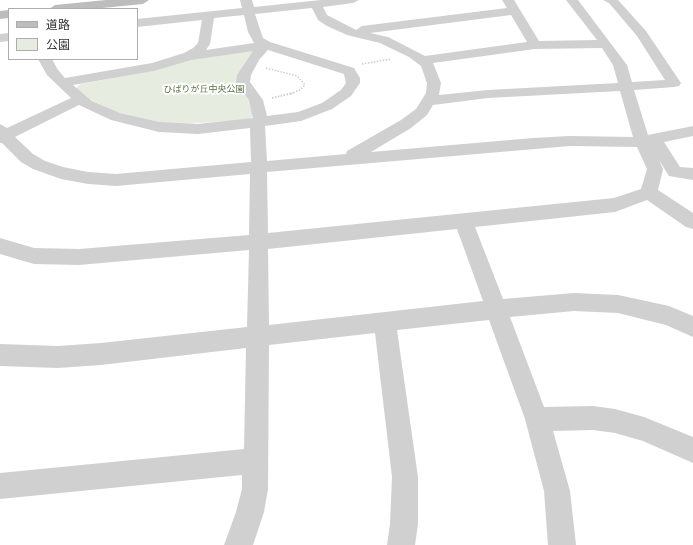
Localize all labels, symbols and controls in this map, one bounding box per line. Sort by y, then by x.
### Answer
legend [8,8,138,60]
text: 道路 [46,15,70,34]
text: 公園 [46,35,70,54]
park label: ひばりが丘中央公園 [164,85,244,95]

